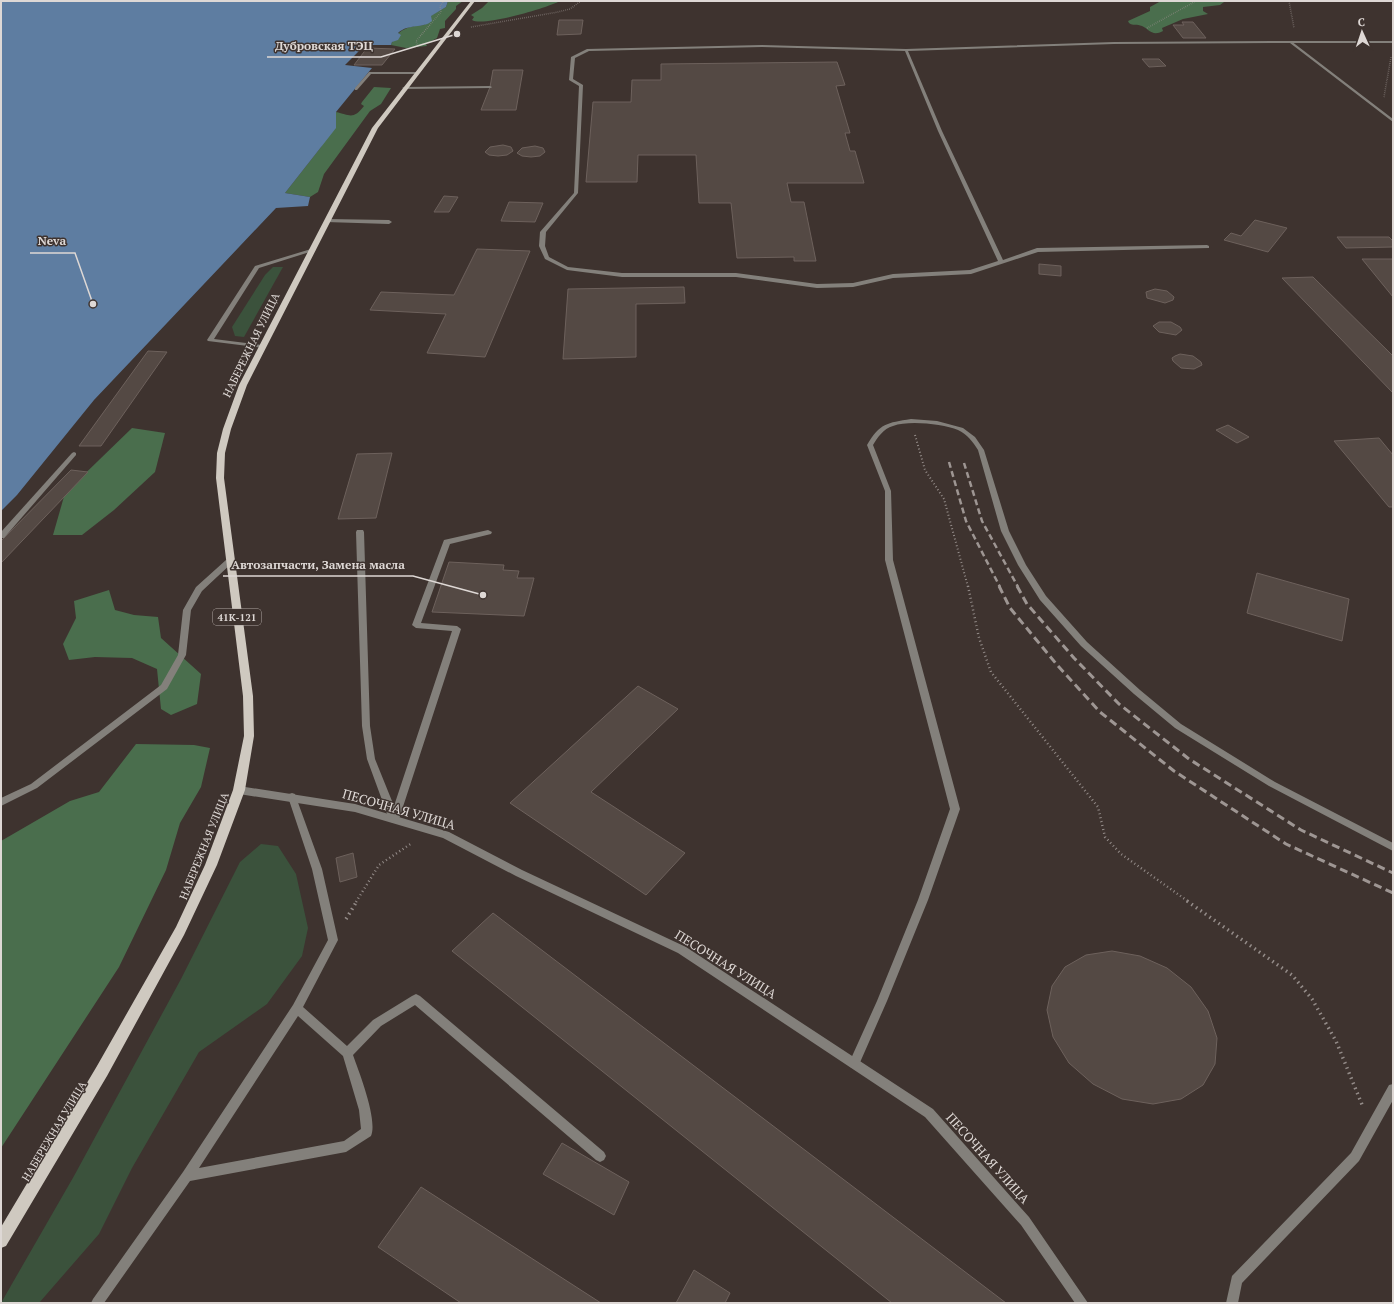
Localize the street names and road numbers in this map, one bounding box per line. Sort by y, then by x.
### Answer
street label: НАБЕРЕЖНАЯ УЛИЦА [220,290,283,400]
road number: 41К-121 [213,609,261,625]
street label: ПЕСОЧНАЯ УЛИЦА [340,784,458,834]
street label: НАБЕРЕЖНАЯ УЛИЦА [176,790,232,902]
street label: ПЕСОЧНАЯ УЛИЦА [672,925,780,1003]
street label: НАБЕРЕЖНАЯ УЛИЦА [18,1078,90,1184]
street label: ПЕСОЧНАЯ УЛИЦА [942,1109,1034,1207]

